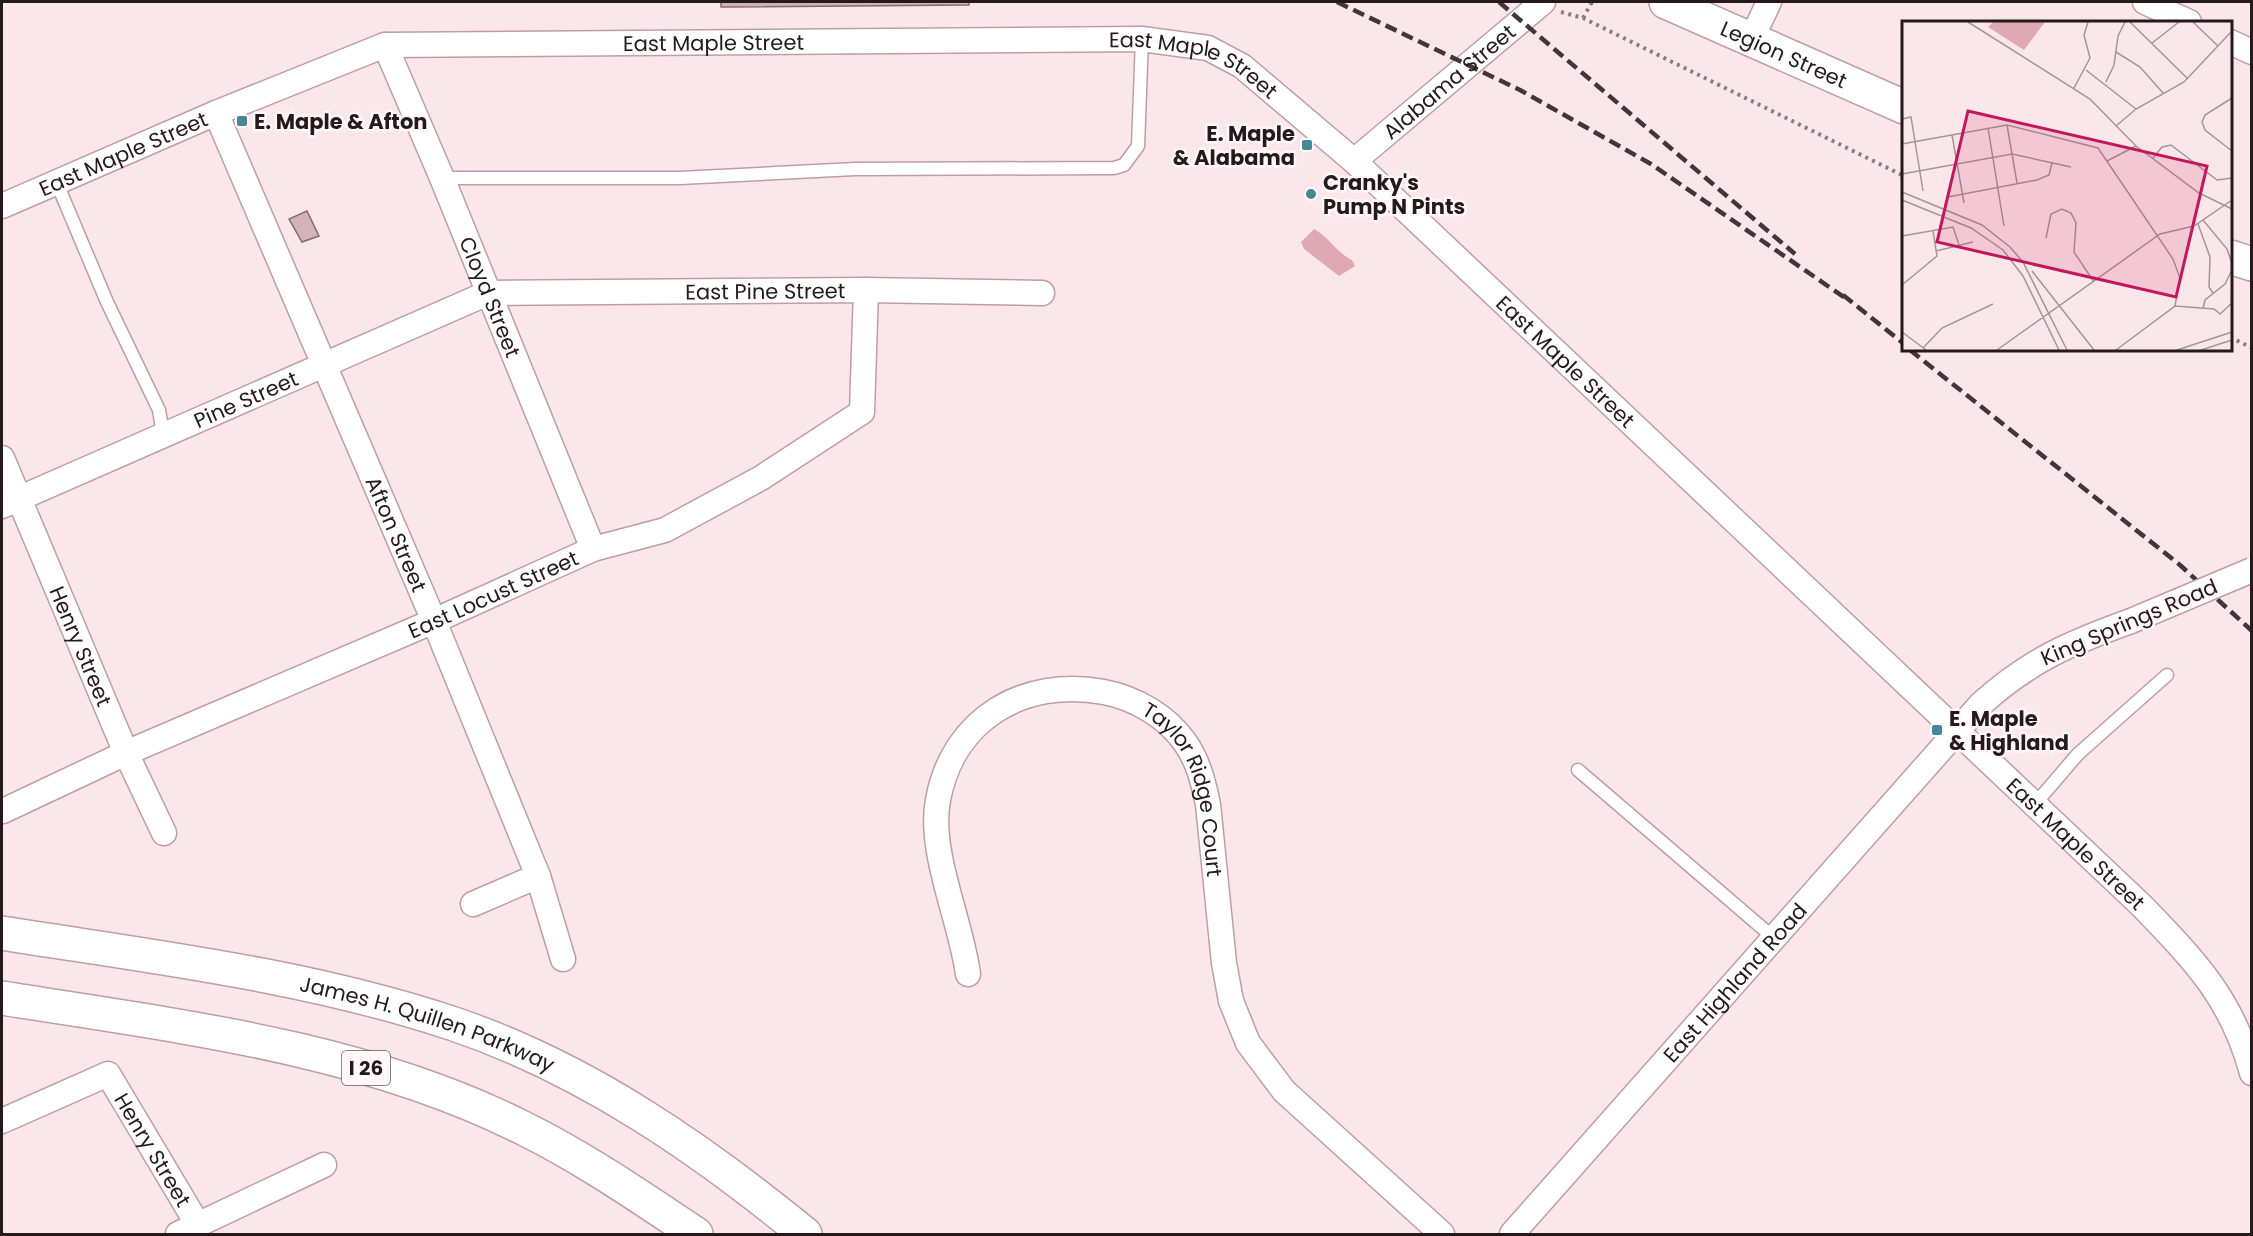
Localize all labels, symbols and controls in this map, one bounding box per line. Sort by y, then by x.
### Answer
street label: Legion Street [1716,13,1852,95]
street label: Alabama Street [1376,17,1521,145]
inset map [1902,21,2232,351]
street label: East Maple Street [1109,24,1284,105]
street label: East Maple Street [623,27,804,58]
street label: East Maple Street [34,104,212,203]
place label: E. Maple & Afton [254,107,427,136]
marker: E. Maple & Afton [235,114,249,128]
place label: E. Maple & Alabama [1173,119,1295,172]
marker: E. Maple & Alabama [1300,138,1314,152]
place label: Cranky's Pump N Pints [1323,168,1465,221]
marker: Cranky's Pump N Pints [1304,187,1318,201]
street label: Cloyd Street [453,232,528,362]
street label: East Pine Street [685,276,846,306]
street label: East Maple Street [1490,289,1642,434]
street label: Pine Street [189,364,302,435]
street label: Afton Street [359,472,434,596]
street label: East Locust Street [404,543,583,645]
street label: King Springs Road [2036,572,2222,672]
street label: Henry Street [43,582,119,711]
street label: Taylor Ridge Court [1137,695,1230,878]
place label: E. Maple & Highland [1949,704,2069,757]
marker: E. Maple & Highland [1930,723,1944,737]
street label: East Maple Street [2000,771,2152,916]
street label: East Highland Road [1656,896,1813,1068]
street label: James H. Quillen Parkway [297,969,560,1079]
road number: I 26 [342,1051,390,1085]
street label: Henry Street [108,1087,198,1212]

